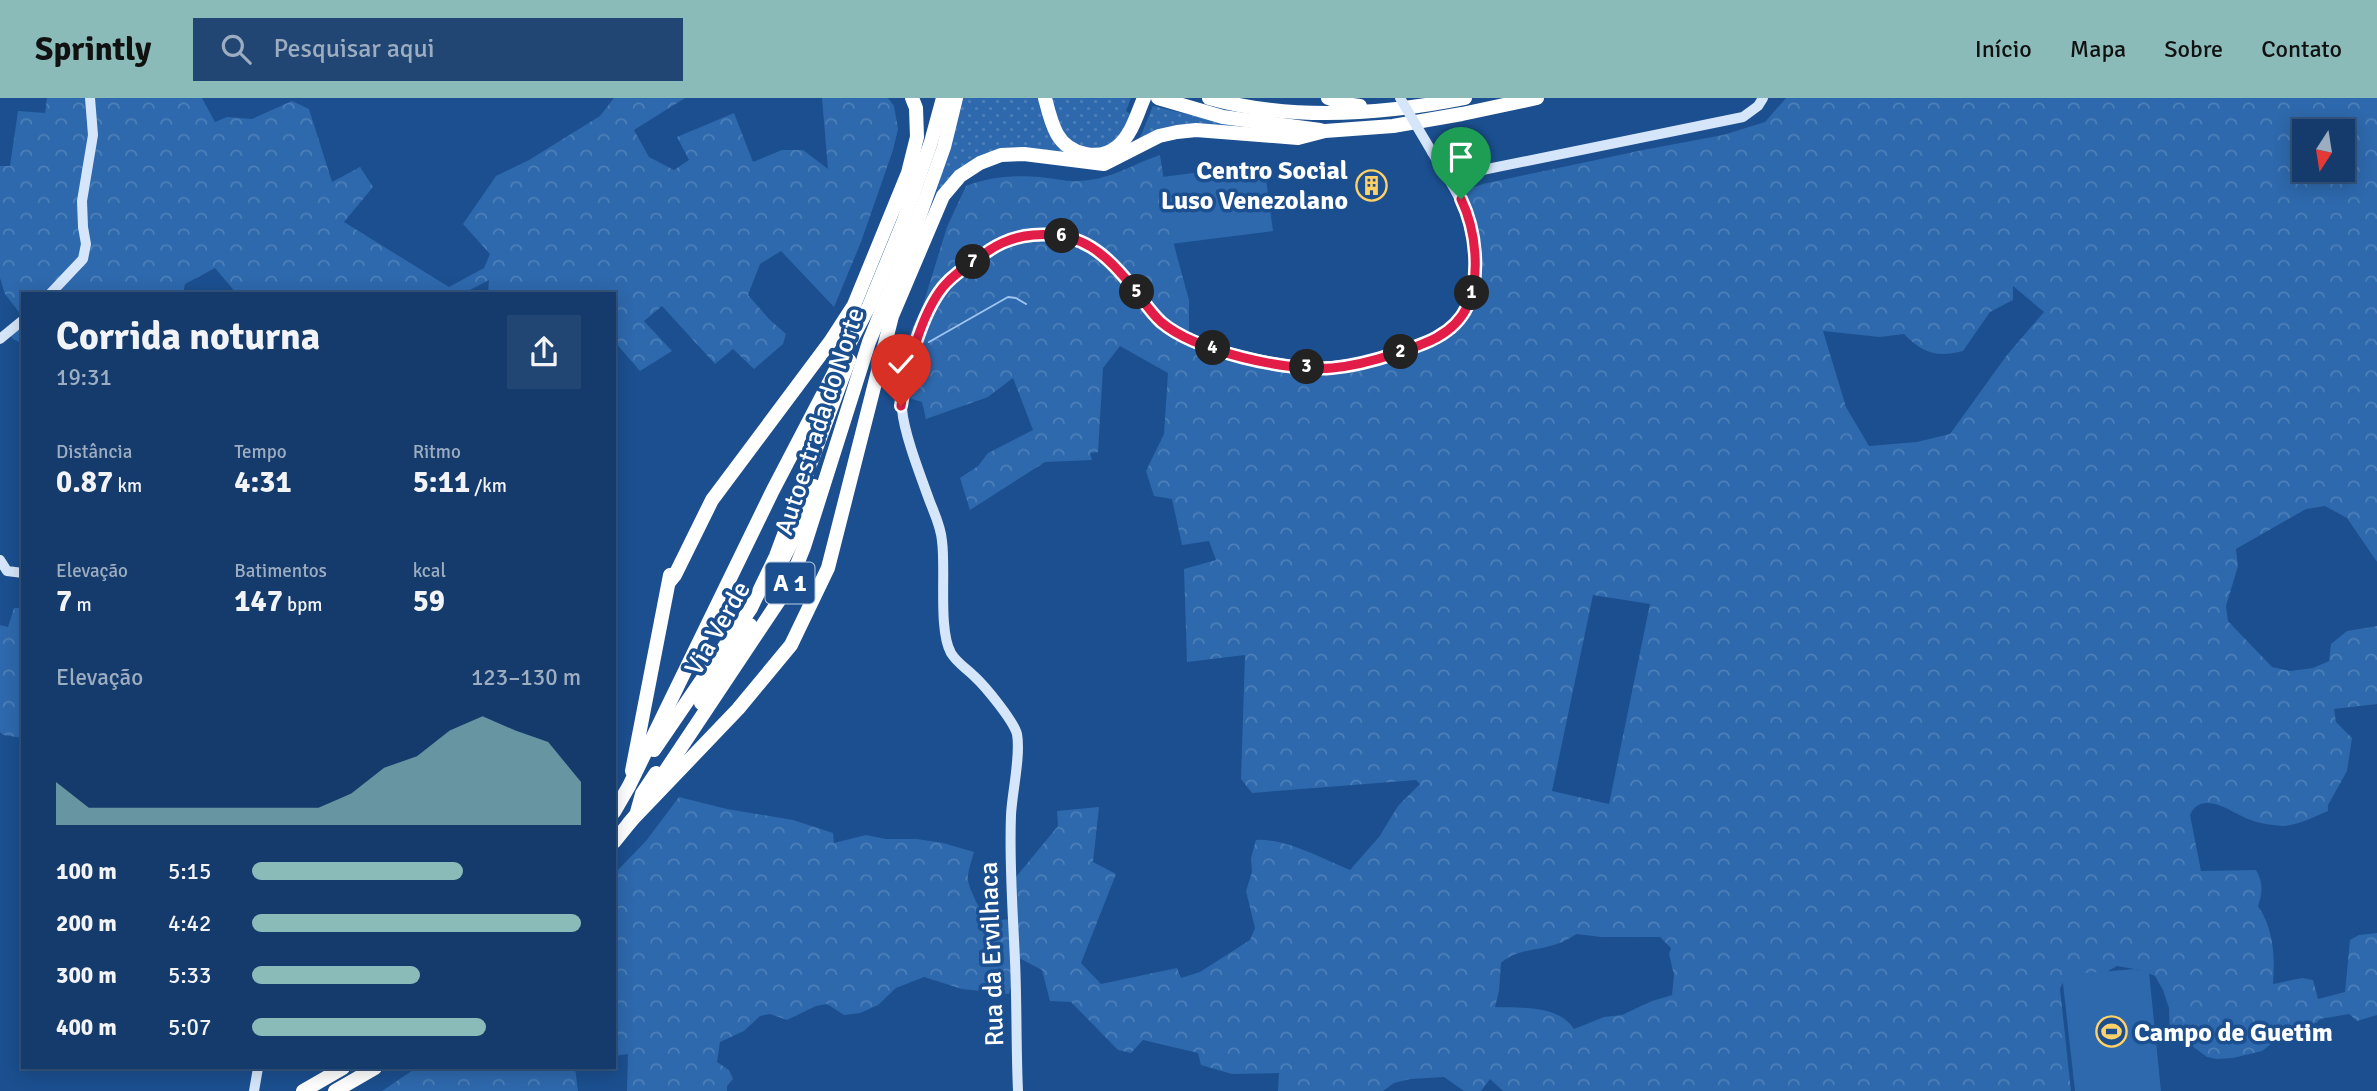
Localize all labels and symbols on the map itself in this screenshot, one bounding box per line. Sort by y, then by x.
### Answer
north arrow [2292,119,2356,182]
pin [1431,127,1491,199]
place label: Centro Social Luso Venezolano [1161,155,1348,217]
building icon: Centro Social Luso Venezolano [1354,168,1388,202]
pin: 6 [1044,218,1080,254]
pin: 7 [956,244,990,280]
pin: 5 [1120,274,1154,310]
pin: 1 [1454,276,1490,310]
street label: Autoestrada do Norte [768,304,872,539]
pin: 4 [1196,330,1230,366]
pin [871,334,931,406]
pin: 2 [1384,334,1418,370]
pin: 3 [1290,350,1324,384]
road number: A 1 [766,562,814,604]
street label: Via Verde [678,576,758,681]
street label: Rua da Ervilhaca [973,861,1011,1047]
sports icon: Campo de Guetim [2094,1015,2128,1049]
place label: Campo de Guetim [2134,1017,2333,1049]

